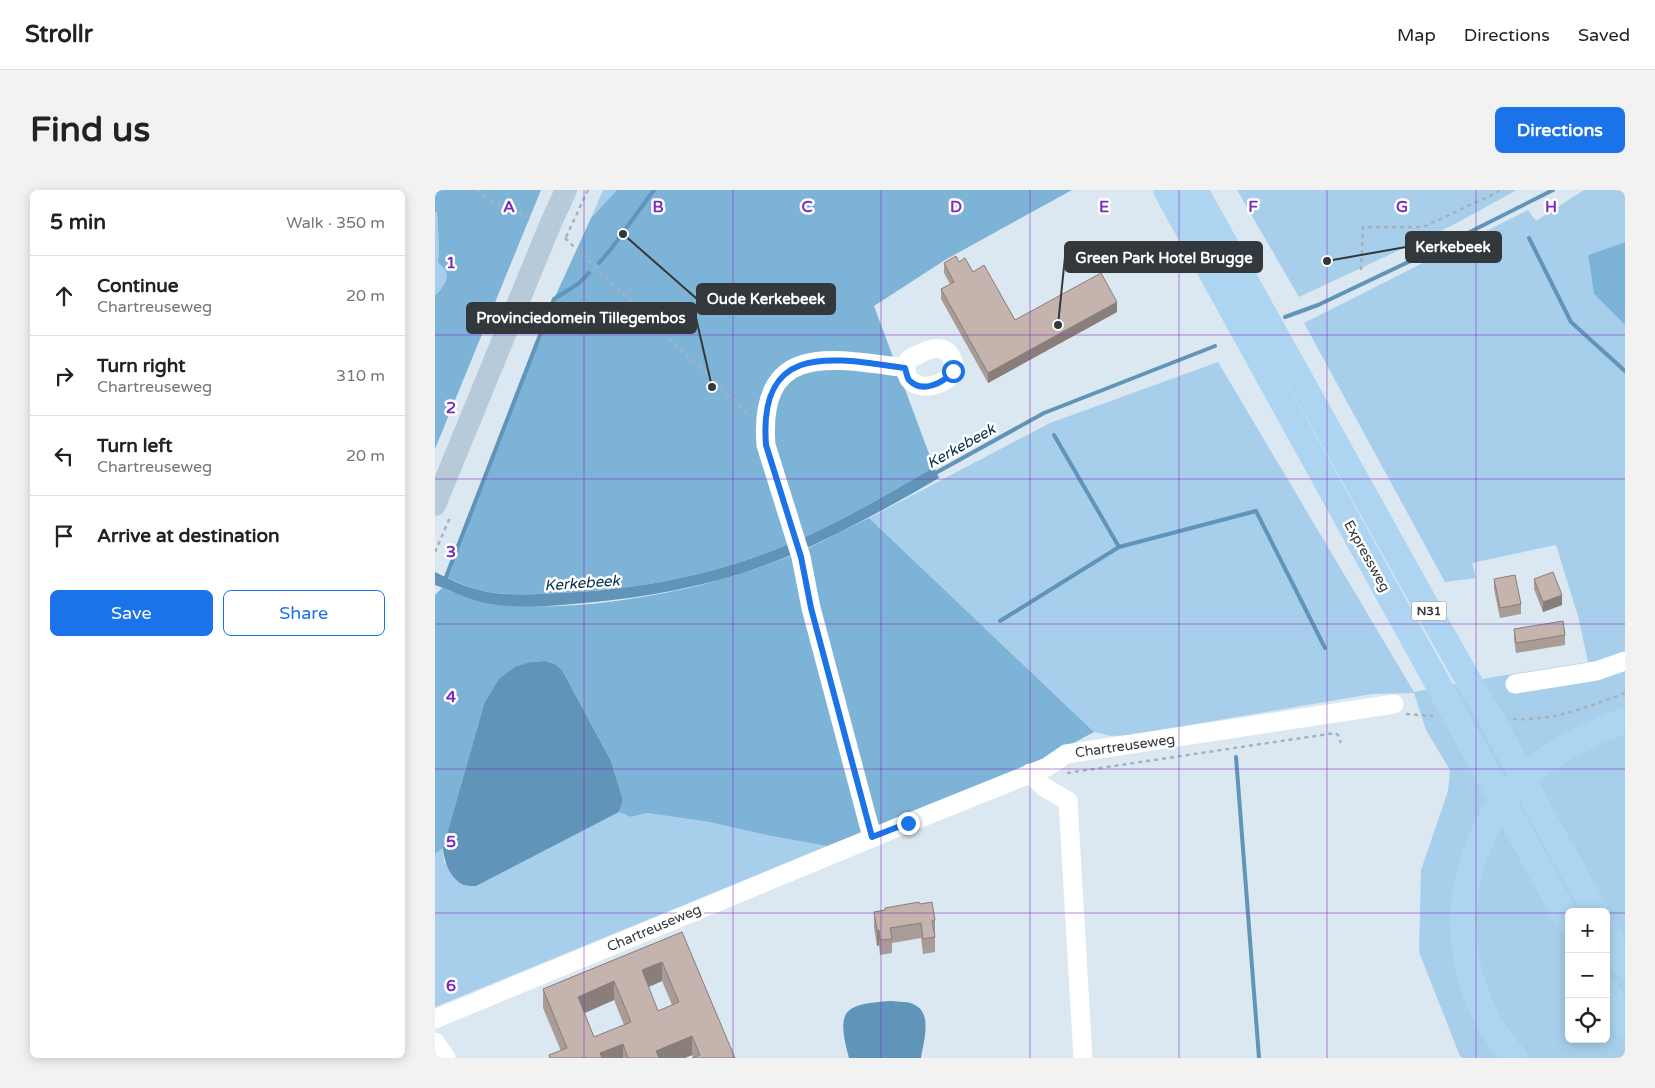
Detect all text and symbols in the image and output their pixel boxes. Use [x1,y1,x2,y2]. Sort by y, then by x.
text: Strollr [25,20,93,49]
text: Map [1397,24,1436,46]
text: Directions [1464,24,1550,46]
text: Saved [1578,24,1630,46]
button: Directions [1495,107,1625,153]
text: Find us [30,109,150,151]
text: A [503,197,515,217]
text: B [652,197,664,217]
text: C [801,197,813,217]
text: D [950,197,962,217]
text: E [1099,197,1109,217]
text: F [1248,197,1258,217]
text: G [1396,197,1408,217]
text: H [1545,197,1557,217]
text: 5 min [50,210,106,235]
text: Walk · 350 m [286,213,385,233]
callout: Kerkebeek [1406,232,1501,262]
text: Kerkebeek [1415,238,1491,256]
callout: Green Park Hotel Brugge [1065,242,1262,272]
text: Green Park Hotel Brugge [1075,249,1253,268]
text: 1 [446,253,456,273]
text: Continue [97,275,179,297]
icon: ahead [50,282,78,310]
callout: Oude Kerkebeek [697,284,835,314]
text: 20 m [346,286,385,306]
text: Oude Kerkebeek [707,290,825,308]
text: Chartreuseweg [97,297,212,317]
callout: Provinciedomein Tillegembos [467,303,696,333]
text: Provinciedomein Tillegembos [476,309,686,328]
text: Turn right [97,355,185,377]
route start [942,360,965,383]
icon: right [50,362,78,390]
text: 310 m [336,366,385,386]
text: Chartreuseweg [97,377,212,397]
text: 2 [446,398,456,418]
water label: Kerkebeek [924,419,1000,472]
text: Turn left [97,435,173,457]
icon: left [50,442,78,470]
text: 20 m [346,446,385,466]
text: Chartreuseweg [97,457,212,477]
street label: Expressweg [1340,517,1394,595]
icon: arrive [50,522,78,550]
text: Arrive at destination [97,525,280,547]
text: 3 [446,542,456,562]
water label: Kerkebeek [544,571,622,595]
button: Save [50,590,213,636]
button: Share [223,590,385,636]
road number: N31 [1411,602,1447,621]
text: 4 [446,687,456,707]
street label: Chartreuseweg [1074,731,1176,761]
route end [897,812,920,835]
text: 5 [446,832,456,852]
street label: Chartreuseweg [604,900,704,956]
map controls [1565,908,1610,1043]
button: + [1565,908,1610,953]
button: − [1565,953,1610,998]
text: 6 [446,976,456,996]
button: locate [1565,998,1610,1043]

